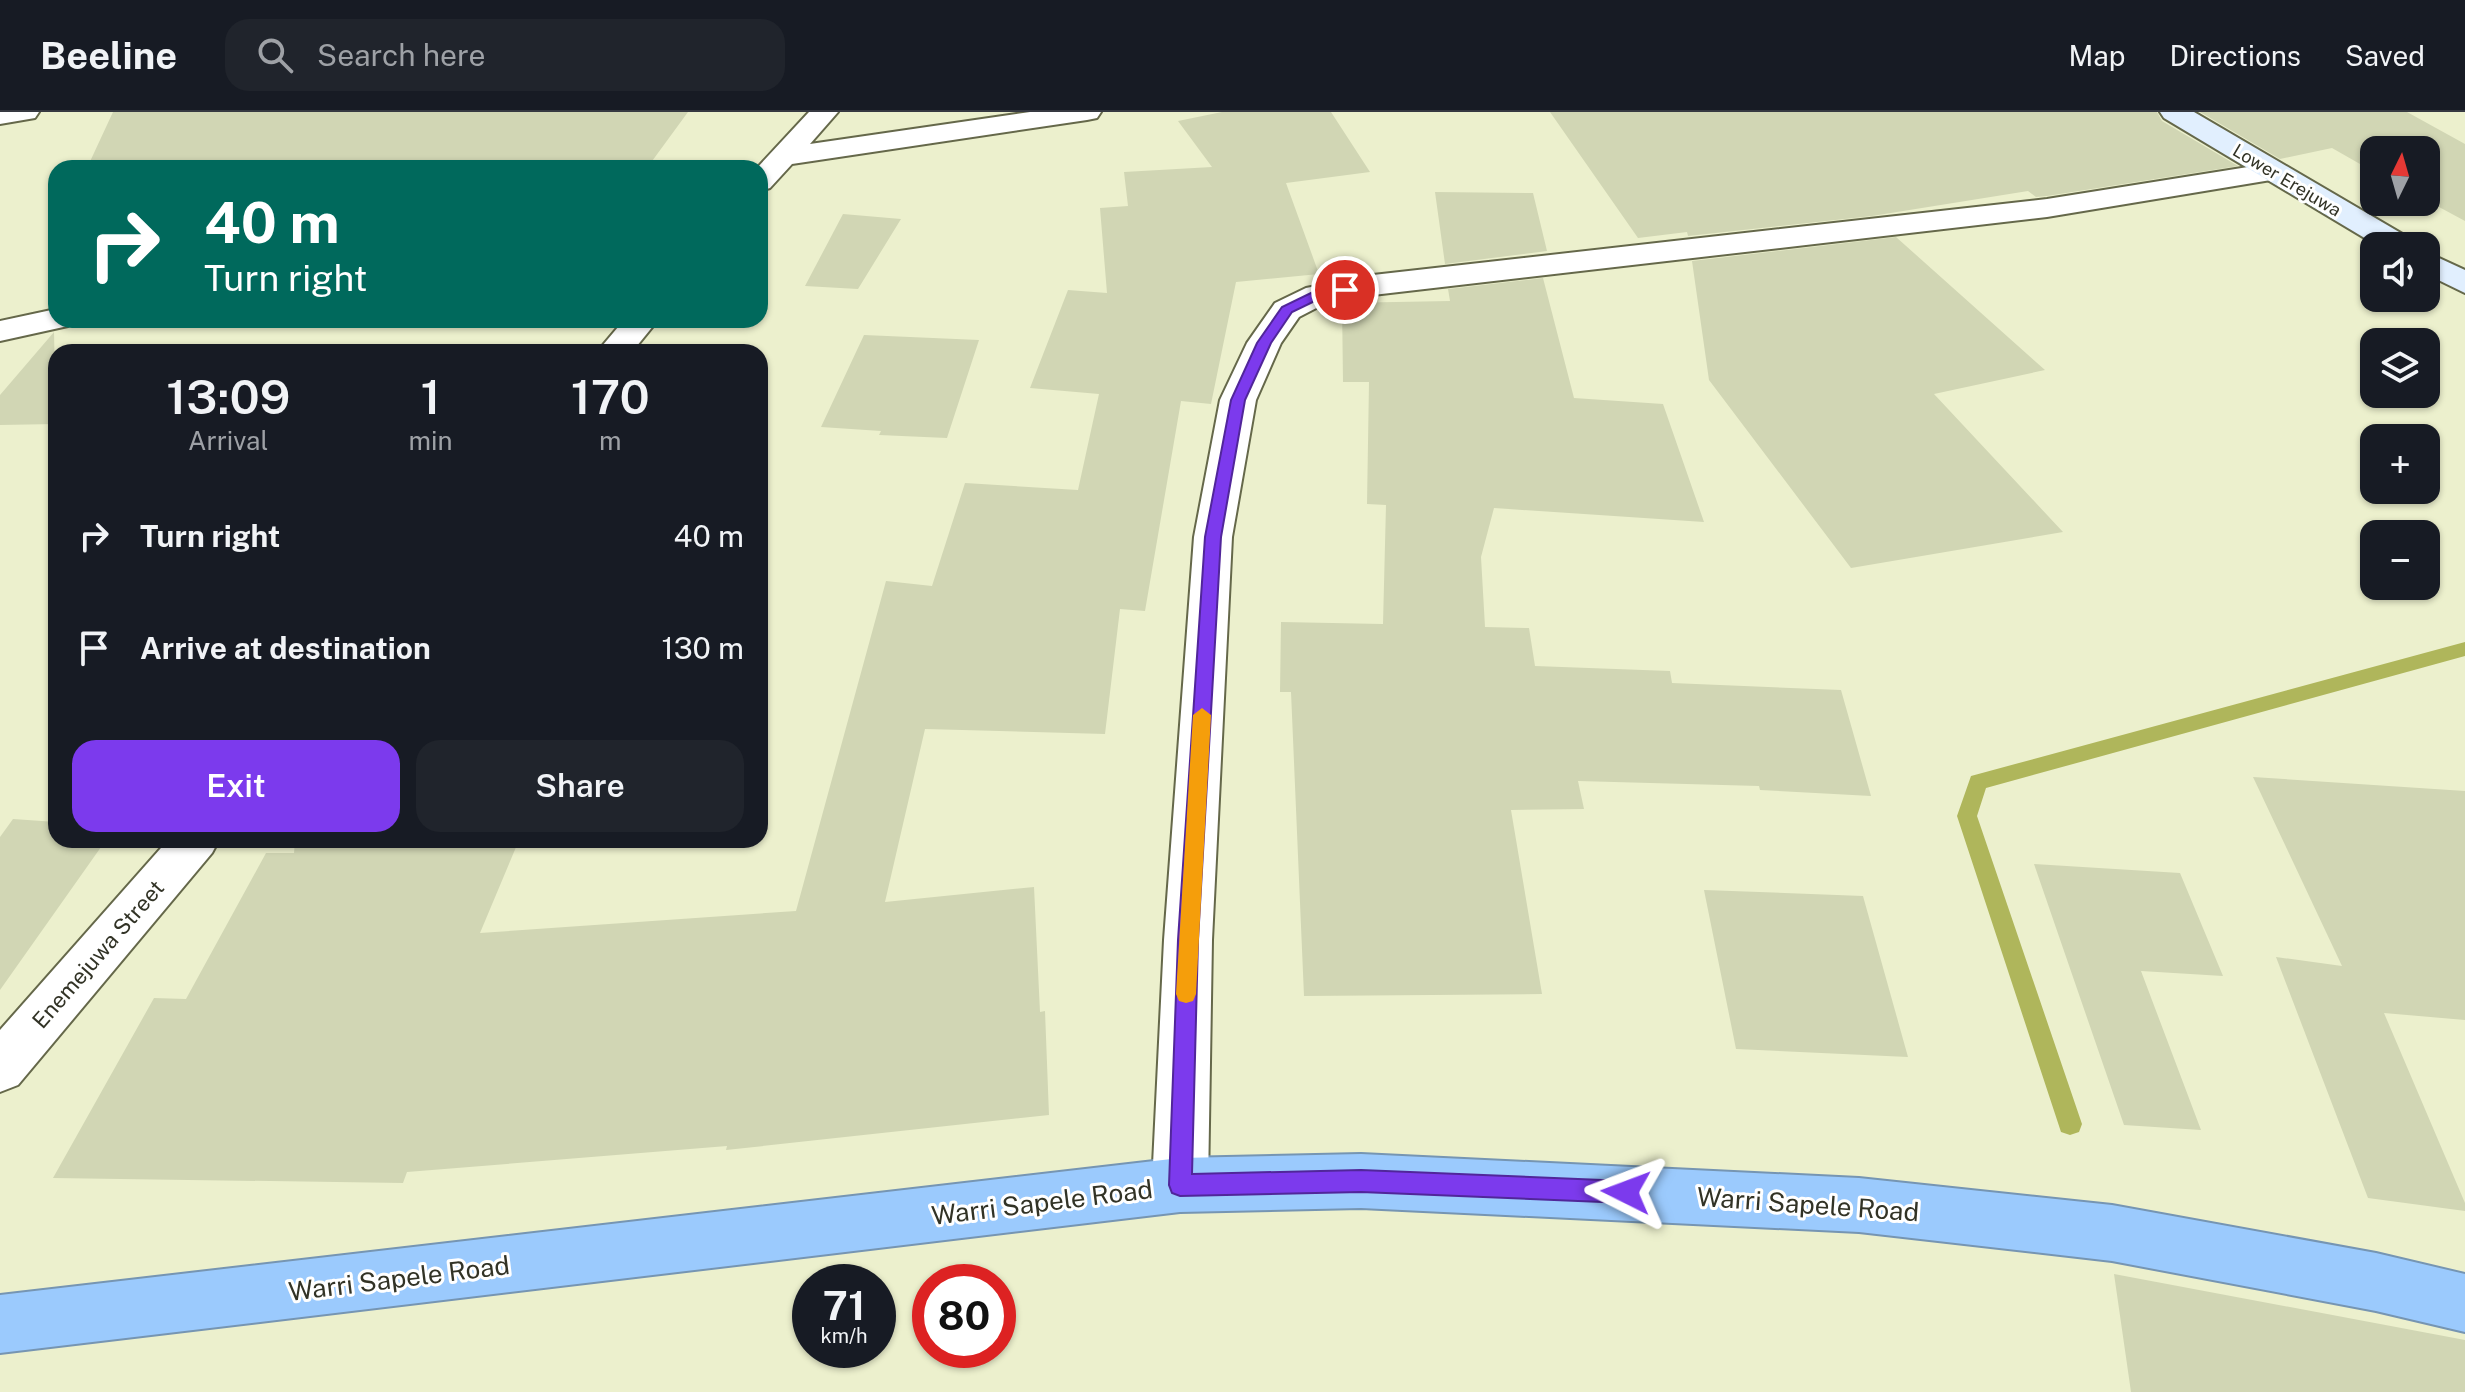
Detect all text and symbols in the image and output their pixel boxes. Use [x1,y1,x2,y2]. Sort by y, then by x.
search box [225,19,785,91]
text: Beeline [40,33,177,78]
icon: search [253,33,297,77]
text: Search here [317,37,486,73]
text: Map [2069,39,2125,72]
text: Directions [2169,39,2301,72]
text: Saved [2345,39,2425,72]
north arrow [2360,136,2440,216]
map controls [2360,136,2440,600]
street label: Lower Erejuwa [2229,139,2345,221]
text: 40 m [204,190,340,256]
icon: right [72,192,176,296]
button: sound [2360,232,2440,312]
pin [1311,256,1379,324]
text: Turn right [204,257,367,299]
icon: arrive [1323,268,1367,312]
button: layers [2360,328,2440,408]
text: 13:09 [166,368,290,425]
text: 1 [420,368,441,425]
text: 170 [571,368,650,425]
button: + [2360,424,2440,504]
text: Arrival [188,425,268,456]
text: min [408,425,453,456]
text: m [599,425,622,456]
icon: right [72,514,116,558]
text: Turn right [140,518,280,554]
text: 40 m [674,518,744,554]
button: − [2360,520,2440,600]
icon: arrive [72,626,116,670]
text: Arrive at destination [140,630,431,666]
text: 130 m [661,630,744,666]
button: Exit [72,740,400,832]
button: Share [416,740,744,832]
street label: Enemejuwa Street [27,875,169,1033]
position arrow [1584,1150,1668,1234]
street label: Warri Sapele Road [930,1173,1154,1231]
street label: Warri Sapele Road [1696,1181,1920,1227]
street label: Warri Sapele Road [287,1249,511,1307]
speed limit sign: 80 [912,1264,1016,1368]
text: 71 [823,1282,865,1329]
text: km/h [820,1324,868,1348]

